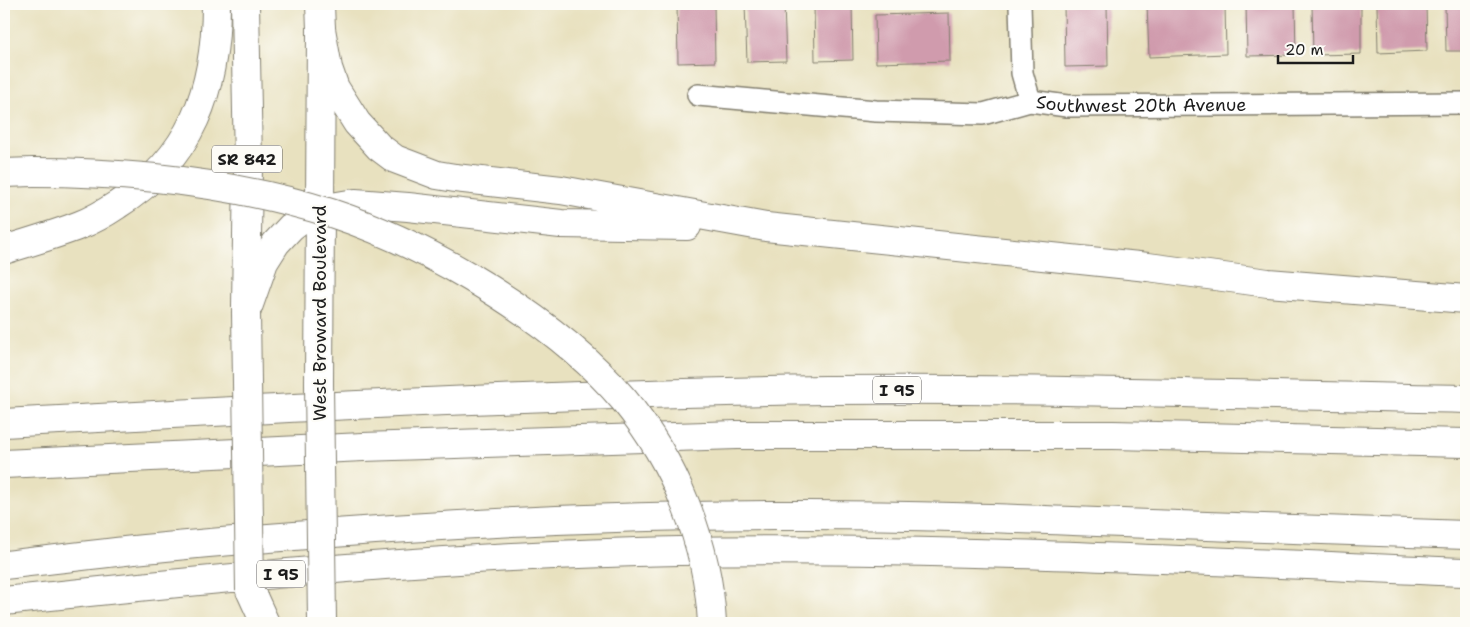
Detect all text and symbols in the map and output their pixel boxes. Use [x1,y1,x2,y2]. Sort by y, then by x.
scale bar [1278,32,1352,64]
text: 20 m [1285,40,1324,60]
street label: Southwest 20th Avenue [1035,90,1246,118]
road number: SR 842 [212,146,282,172]
street label: West Broward Boulevard [308,205,332,421]
road number: I 95 [873,376,921,404]
road number: I 95 [257,560,305,588]

